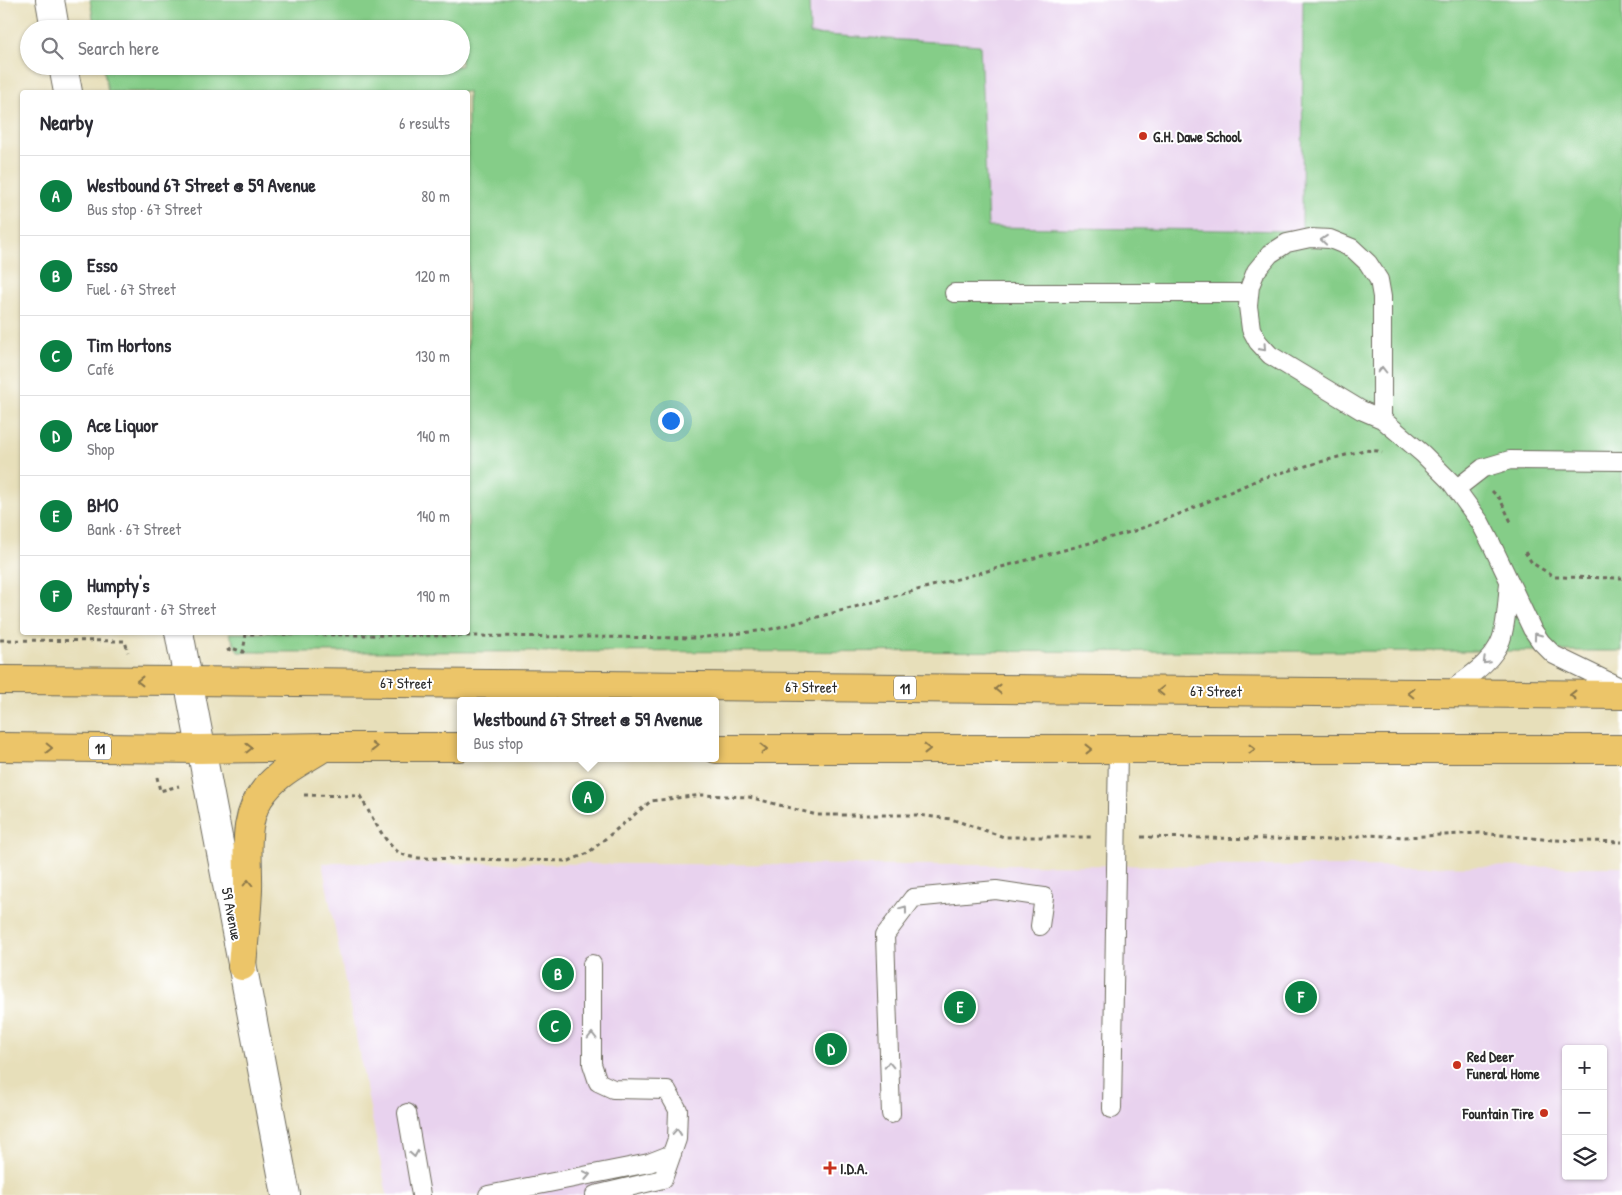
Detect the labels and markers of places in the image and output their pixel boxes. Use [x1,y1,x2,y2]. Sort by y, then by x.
place label: G.H. Dawe School [1153,126,1243,147]
marker: G.H. Dawe School [1137,130,1149,142]
pin: A [572,778,604,816]
pin: B [542,955,574,993]
pin: F [1285,978,1317,1016]
pin: E [944,988,976,1026]
pin: C [539,1007,571,1045]
pin: D [815,1030,847,1068]
place label: Red Deer Funeral Home [1466,1046,1540,1084]
marker: Red Deer Funeral Home [1451,1059,1463,1071]
place label: Fountain Tire [1462,1103,1534,1124]
marker: Fountain Tire [1538,1107,1550,1119]
place label: I.D.A. [840,1158,868,1179]
marker: I.D.A. [824,1162,836,1174]

